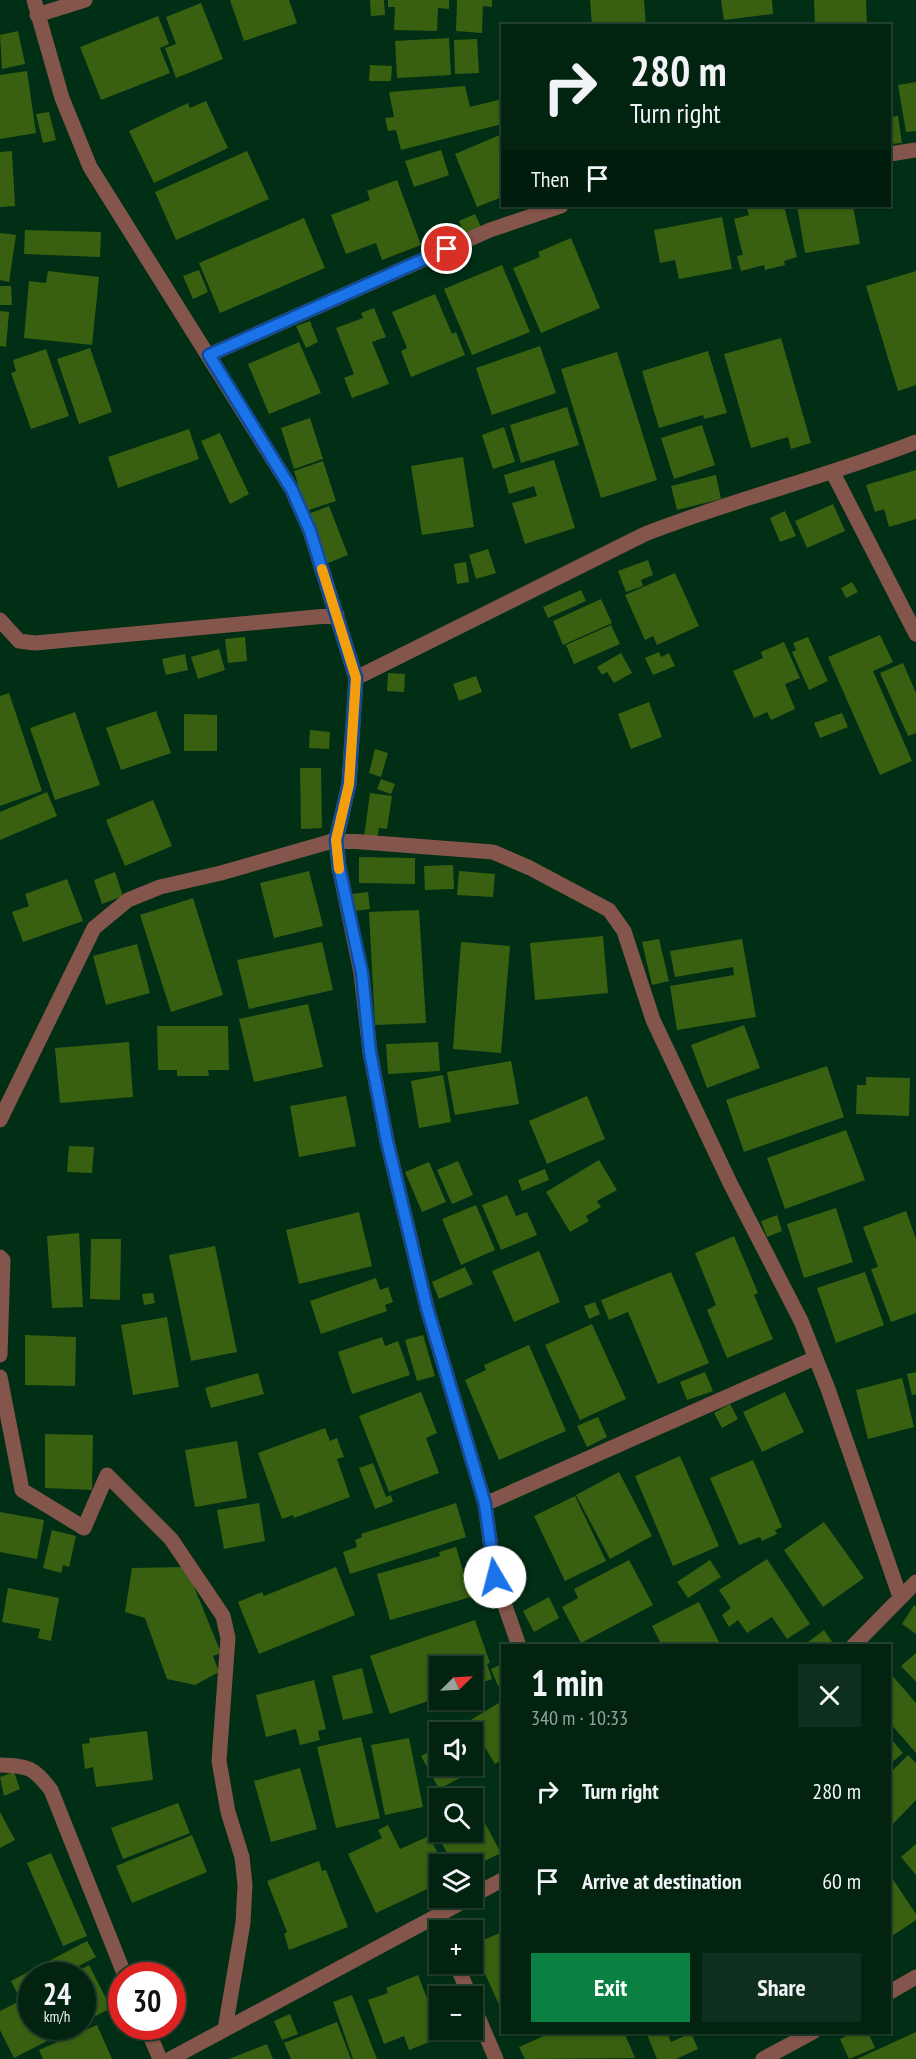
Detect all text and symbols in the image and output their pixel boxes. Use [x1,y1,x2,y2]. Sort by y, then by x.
text: 280 m [630,43,727,98]
icon: right [531,48,609,126]
text: Turn right [630,96,721,130]
icon: arrive [581,162,614,195]
text: Then [531,165,569,193]
pin [421,223,472,274]
icon: arrive [430,232,463,265]
position arrow [463,1545,527,1609]
north arrow [429,1656,483,1710]
map controls [429,1656,483,2040]
text: 1 min [531,1659,604,1706]
button: close [798,1664,861,1727]
text: 340 m · 10:33 [531,1705,628,1731]
button: sound [429,1722,483,1776]
icon: right [531,1775,564,1808]
text: Turn right [582,1777,659,1805]
text: 280 m [812,1777,861,1805]
button: search [429,1788,483,1842]
button: layers [429,1854,483,1908]
icon: arrive [531,1865,564,1898]
text: Arrive at destination [582,1867,742,1895]
text: 60 m [822,1867,861,1895]
button: + [429,1920,483,1974]
button: Exit [531,1953,690,2022]
button: Share [702,1953,861,2022]
speed limit sign: 30 [108,1962,186,2040]
text: 24 [43,1974,71,2013]
button: − [429,1986,483,2040]
text: km/h [44,2007,70,2026]

